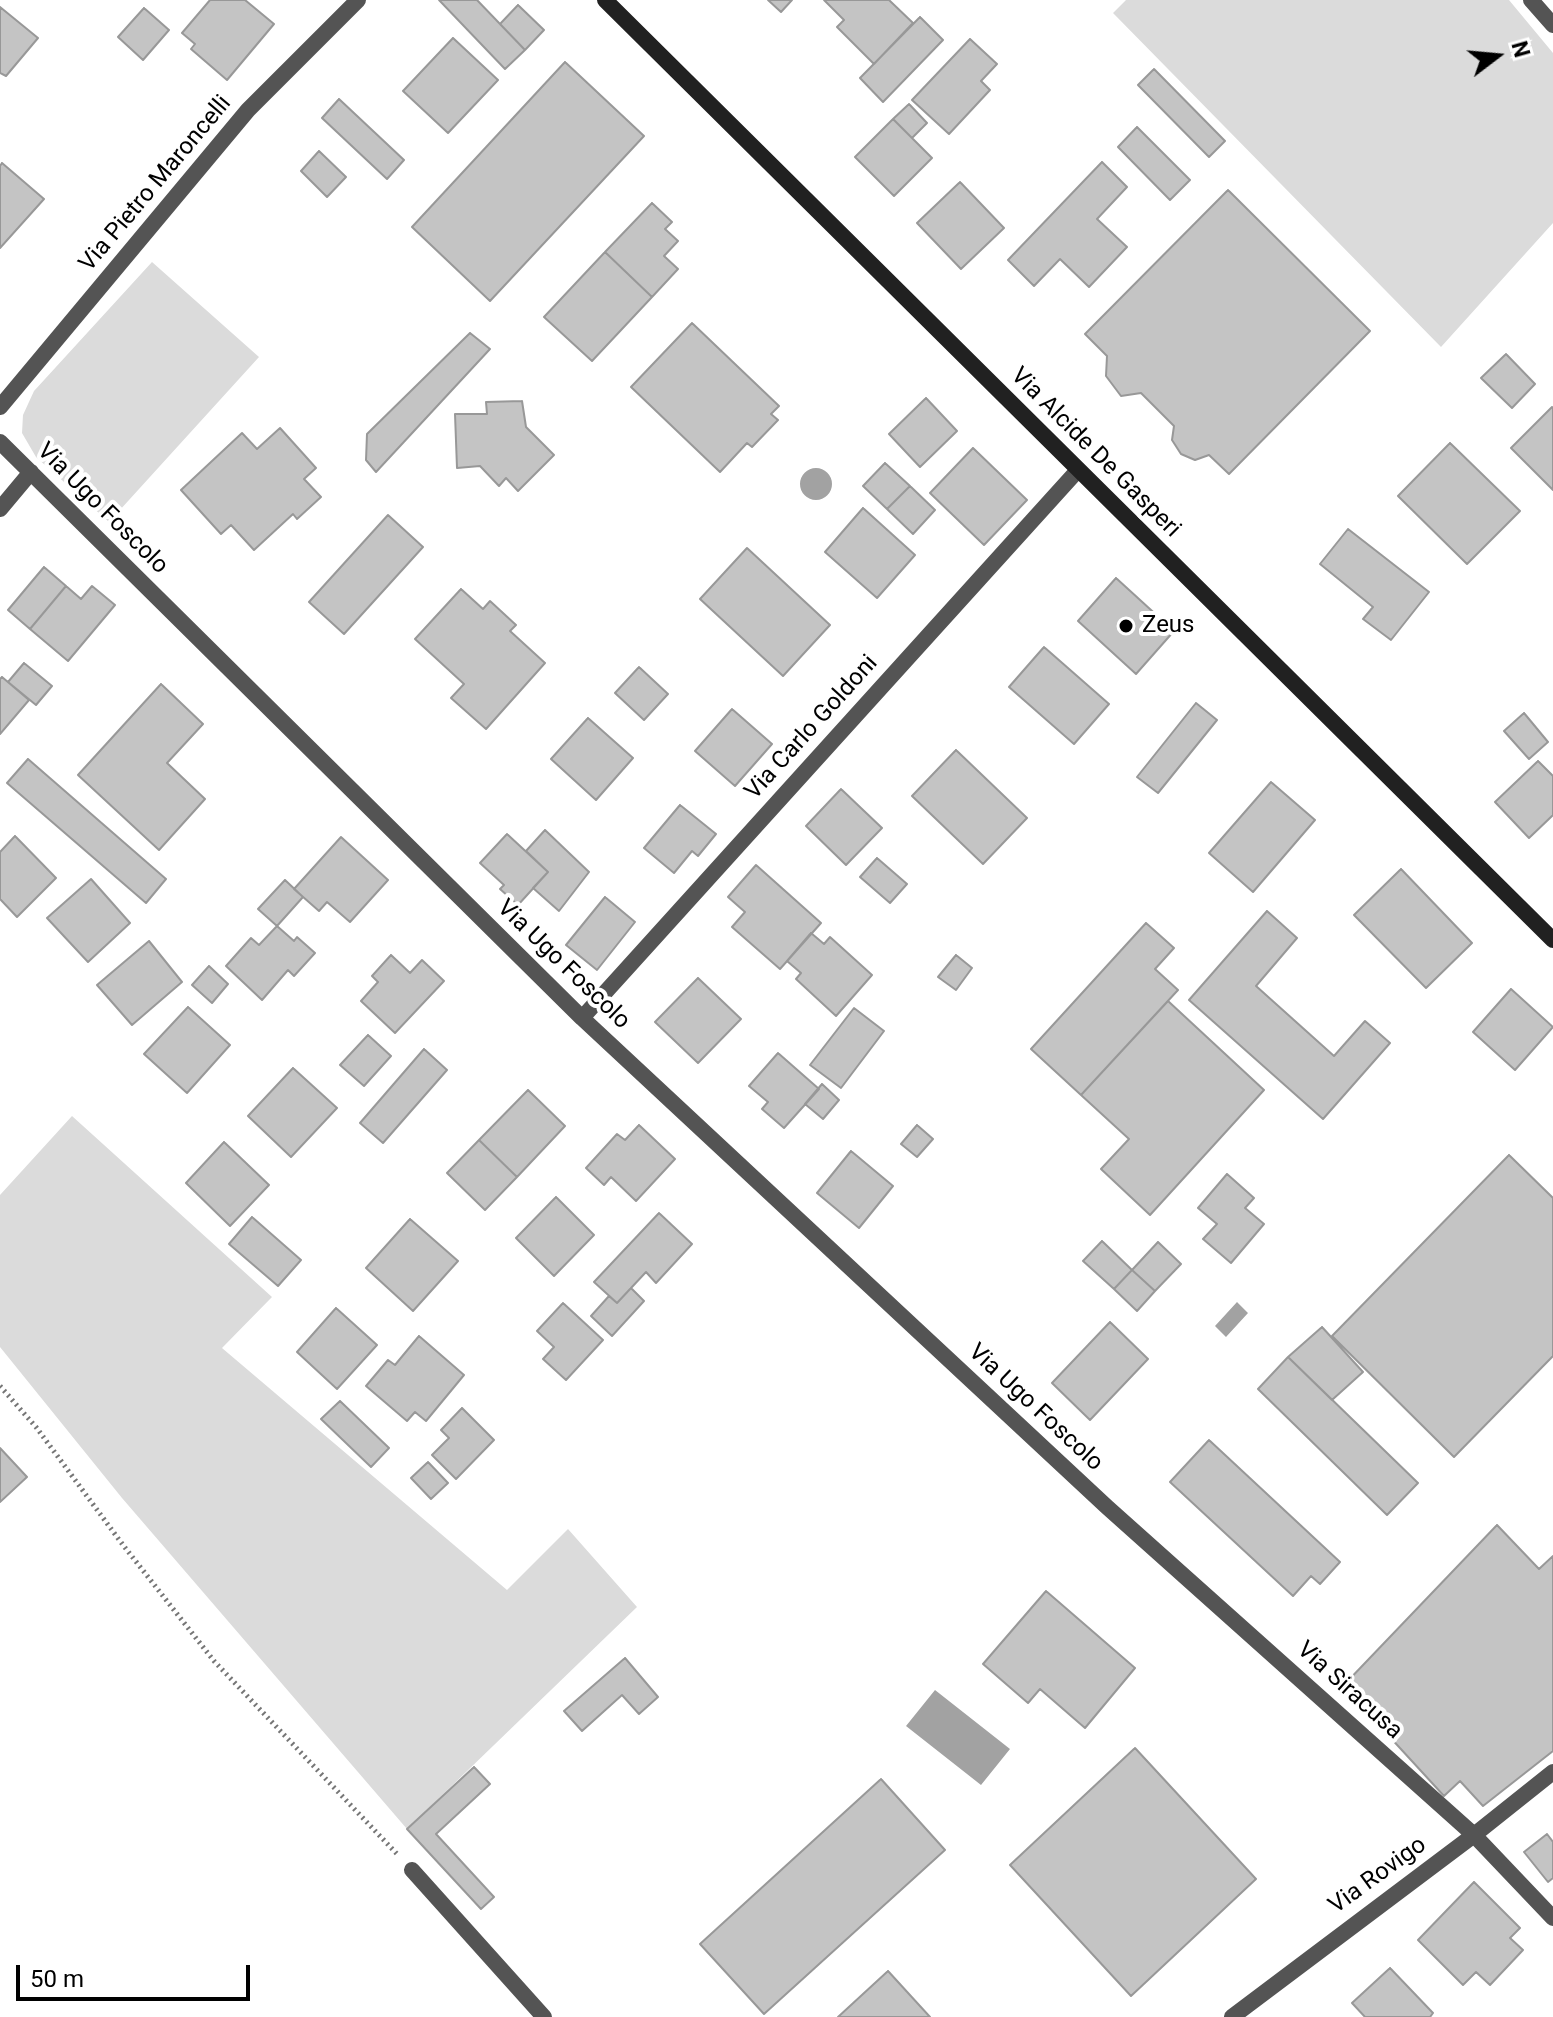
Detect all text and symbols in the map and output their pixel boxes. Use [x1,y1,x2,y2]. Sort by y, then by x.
north arrow [1457,16,1537,96]
text: N [1506,38,1535,60]
street label: Via Pietro Maroncelli [74,90,238,278]
street label: Via Alcide De Gasperi [1004,362,1186,544]
street label: Via Ugo Foscolo [30,437,174,581]
place label: Zeus [1142,612,1194,640]
marker: Zeus [1117,617,1135,635]
street label: Via Carlo Goldoni [740,650,884,806]
street label: Via Ugo Foscolo [491,894,635,1036]
street label: Via Ugo Foscolo [962,1338,1108,1478]
street label: Via Siracusa [1290,1636,1408,1746]
street label: Via Rovigo [1324,1831,1432,1921]
scale bar [20,1949,254,1999]
text: 50 m [30,1965,84,1993]

